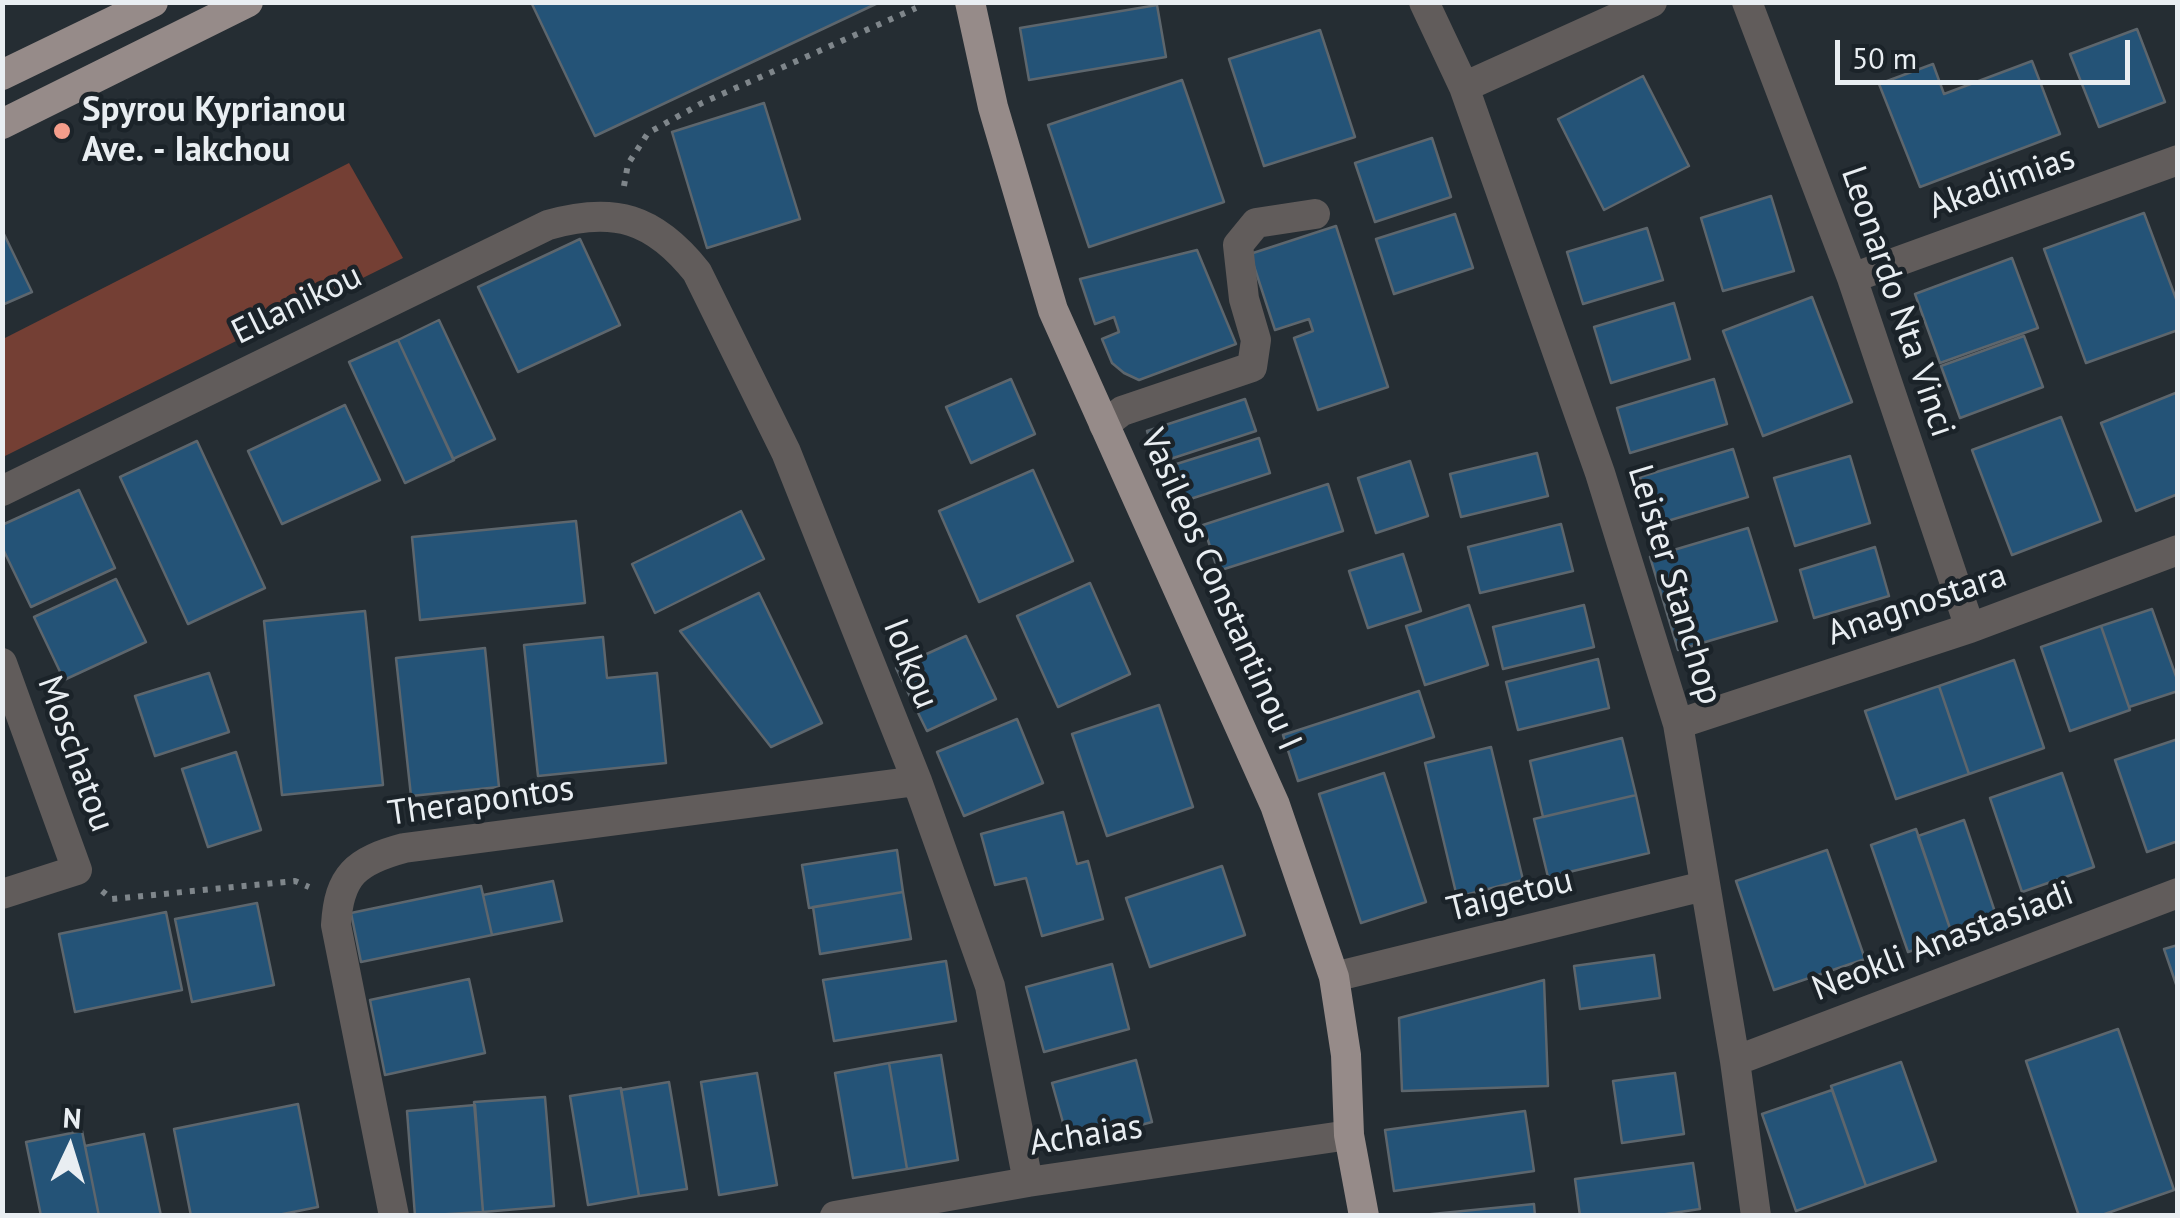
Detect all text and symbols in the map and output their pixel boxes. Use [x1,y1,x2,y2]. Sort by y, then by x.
scale bar [1840,20,2135,82]
text: 50 m [1852,38,1917,77]
place label: Spyrou Kyprianou Ave. - Iakchou [82,90,346,172]
marker: Spyrou Kyprianou Ave. - Iakchou [51,120,73,142]
street label: Akadimias [1923,137,2081,229]
street label: Leonardo Nta Vinci [1831,161,1963,443]
street label: Ellanikou [225,256,369,354]
street label: Vasileos Constantinou I [1130,423,1310,757]
street label: Leister Stanchop [1618,460,1730,710]
street label: Anagnostara [1822,555,2012,655]
street label: Iolkou [873,613,947,715]
street label: Moschatou [27,670,123,838]
street label: Therapontos [385,768,577,836]
street label: Taigetou [1443,860,1577,932]
street label: Neokli Anastasiadi [1807,873,2079,1011]
north arrow [20,1098,120,1198]
text: N [62,1098,83,1137]
street label: Achaias [1027,1106,1145,1166]

